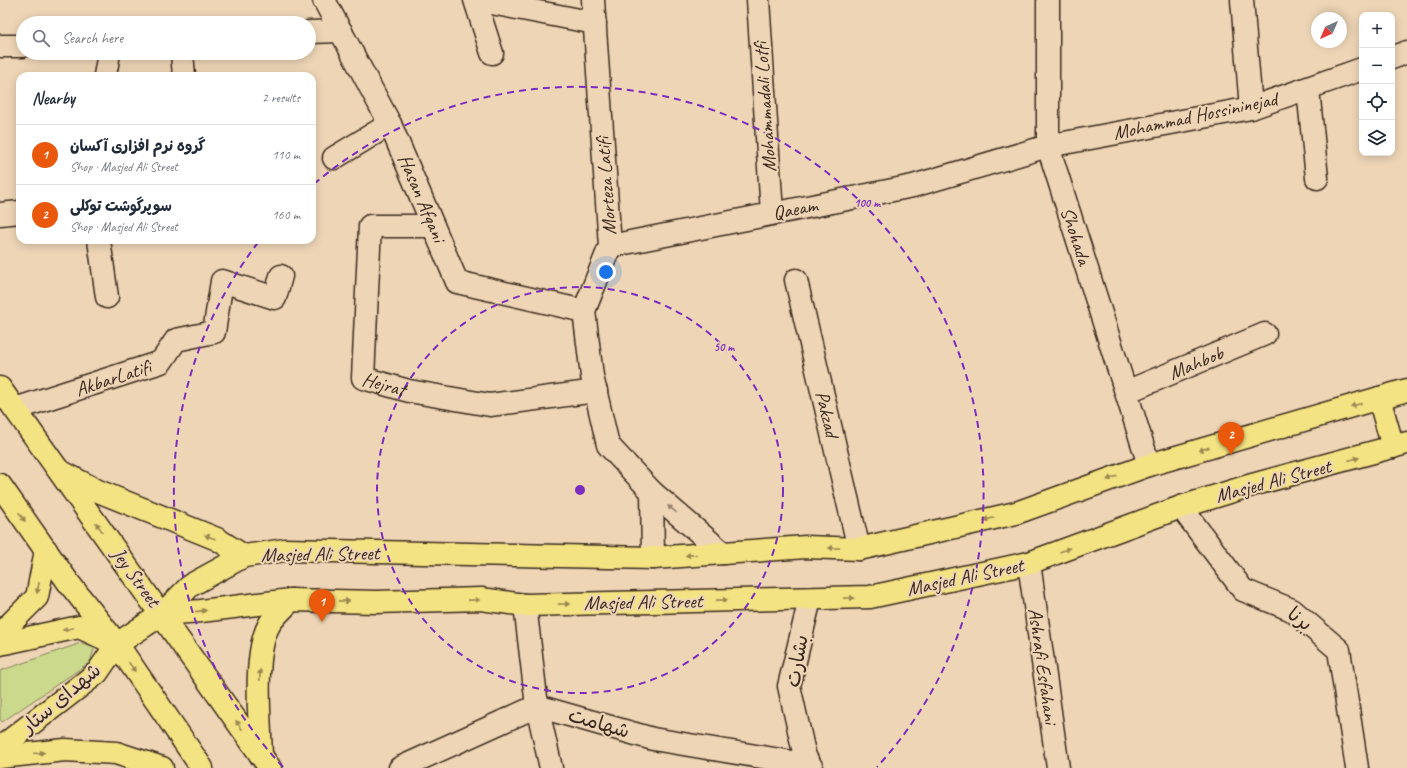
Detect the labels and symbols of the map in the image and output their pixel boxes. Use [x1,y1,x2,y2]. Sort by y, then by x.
north arrow [1311,12,1347,48]
street label: Mohammadali Lotfi [748,39,782,173]
street label: Mohammad Hossininejad [1111,86,1282,146]
street label: Morteza Latifi [590,134,622,236]
street label: Hasan Afqani [392,150,453,248]
street label: Qaeam [771,192,821,226]
text: 100 m [854,195,881,211]
street label: Shohada [1055,204,1098,270]
your location [596,262,616,282]
text: 50 m [714,339,735,355]
street label: Mahbob [1165,340,1228,386]
street label: AkbarLatifi [72,353,156,402]
street label: Hejrat [360,366,412,403]
street label: Pakzad [810,388,845,443]
one-way arrow [1350,402,1362,408]
pin: 2 [1218,422,1244,455]
one-way arrow [1198,446,1211,452]
street label: Masjed Ali Street [1213,453,1336,508]
one-way arrow [1348,456,1360,462]
one-way arrow [1106,475,1118,481]
centre of rings [573,483,587,497]
one-way arrow [667,505,678,514]
one-way arrow [18,512,26,522]
one-way arrow [983,517,995,523]
one-way arrow [95,522,103,533]
one-way arrow [204,534,216,540]
street label: Masjed Ali Street [261,540,382,568]
street label: Jey Street [106,542,167,613]
one-way arrow [827,545,840,551]
one-way arrow [1060,546,1072,552]
one-way arrow [685,552,697,559]
street label: Masjed Ali Street [904,552,1028,602]
one-way arrow [35,582,41,594]
street label: Masjed Ali Street [584,588,705,616]
pin: 1 [309,589,335,622]
one-way arrow [843,594,855,601]
one-way arrow [468,596,480,603]
one-way arrow [716,597,728,604]
one-way arrow [338,598,351,604]
one-way arrow [558,601,571,607]
street label: برنا [1282,601,1318,637]
street label: Ashrafi Esfahani [1022,606,1064,728]
one-way arrow [195,608,207,615]
one-way arrow [62,627,74,633]
street label: بشارت [780,633,814,689]
street label: شهدای ستار [14,657,106,740]
one-way arrow [128,662,136,672]
one-way arrow [257,668,263,681]
street label: شهامت [565,702,633,744]
one-way arrow [235,719,243,730]
one-way arrow [33,750,45,756]

